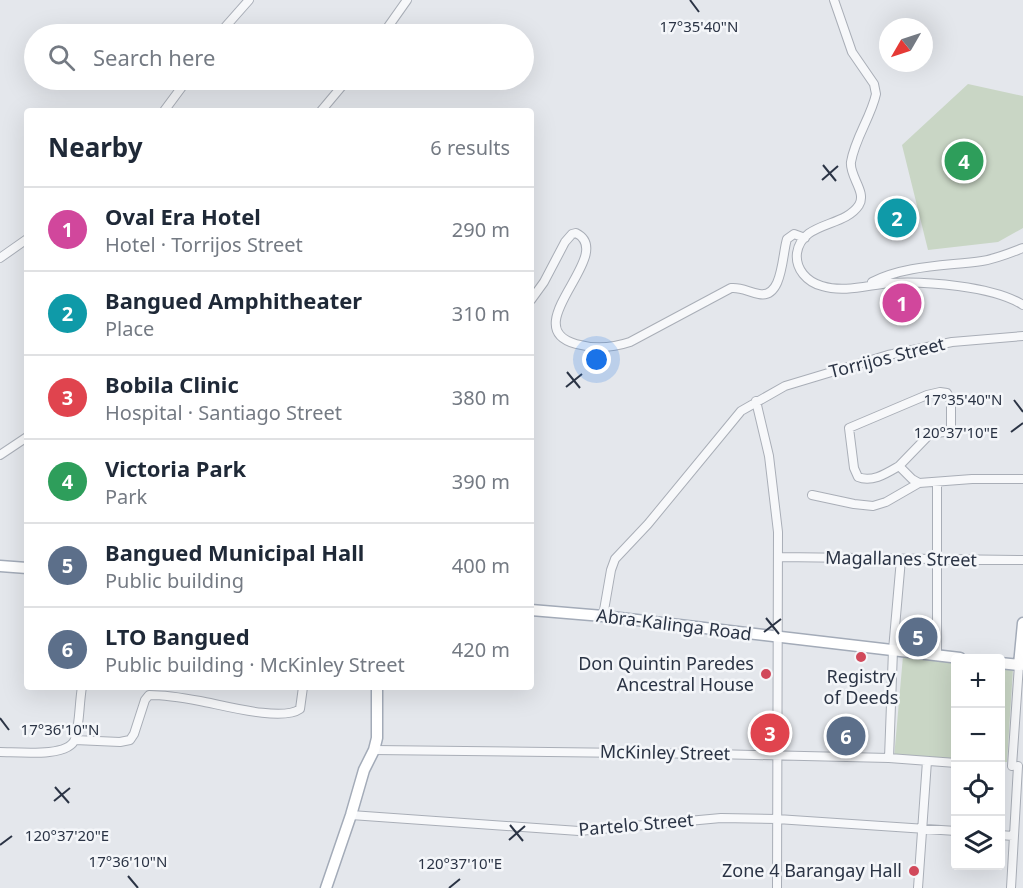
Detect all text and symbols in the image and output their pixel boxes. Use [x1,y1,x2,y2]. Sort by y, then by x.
text: 17°35'40"N [660,16,738,36]
north arrow [879,18,933,72]
search box [24,24,534,90]
icon: search [45,41,78,74]
text: Search here [93,42,215,72]
text: Nearby [48,129,143,165]
text: 6 results [430,134,510,161]
pin: 4 [944,138,984,184]
pin: 2 [878,196,916,240]
text: Oval Era Hotel [105,201,261,231]
text: 1 [62,216,73,243]
text: 290 m [452,216,510,243]
text: Hotel · Torrijos Street [105,231,303,258]
pin: 1 [882,280,922,326]
text: Bangued Amphitheater [105,285,362,315]
text: 2 [62,300,73,327]
text: 310 m [452,300,510,327]
text: Place [105,315,154,342]
street label: Torrijos Street [826,331,948,383]
your location [582,345,611,374]
text: Bobila Clinic [105,369,239,399]
text: 3 [62,384,73,411]
text: 380 m [452,384,510,411]
text: 17°35'40"N [924,389,1002,409]
text: Hospital · Santiago Street [105,399,342,426]
text: 120°37'10"E [914,422,998,442]
text: Victoria Park [105,453,246,483]
text: 4 [62,468,73,495]
text: 390 m [452,468,510,495]
text: Park [105,483,147,510]
text: Bangued Municipal Hall [105,537,364,567]
street label: Magallanes Street [825,545,978,571]
text: 5 [62,552,73,579]
text: 400 m [452,552,510,579]
text: Public building [105,567,244,594]
street label: Abra-Kalinga Road [595,603,753,645]
pin: 5 [898,614,938,660]
text: LTO Bangued [105,621,250,651]
text: 6 [62,636,73,663]
text: 420 m [452,636,510,663]
marker: Registry of Deeds [854,650,868,664]
text: Public building · McKinley Street [105,651,405,678]
place label: Don Quintin Paredes Ancestral House [578,651,754,696]
map controls [951,654,1005,870]
button: + [951,654,1005,708]
place label: Registry of Deeds [824,664,898,709]
marker: Don Quintin Paredes Ancestral House [759,667,773,681]
button: − [951,708,1005,762]
pin: 3 [750,710,790,756]
pin: 6 [826,714,866,758]
text: 17°36'10"N [21,719,99,739]
street label: McKinley Street [600,739,731,765]
button: locate [951,762,1005,816]
street label: Partelo Street [577,807,695,841]
button: layers [951,816,1005,870]
text: 120°37'20"E [25,825,109,845]
text: 17°36'10"N [89,851,167,871]
text: 120°37'10"E [418,853,502,873]
place label: Zone 4 Barangay Hall [722,858,902,882]
marker: Zone 4 Barangay Hall [907,864,921,878]

